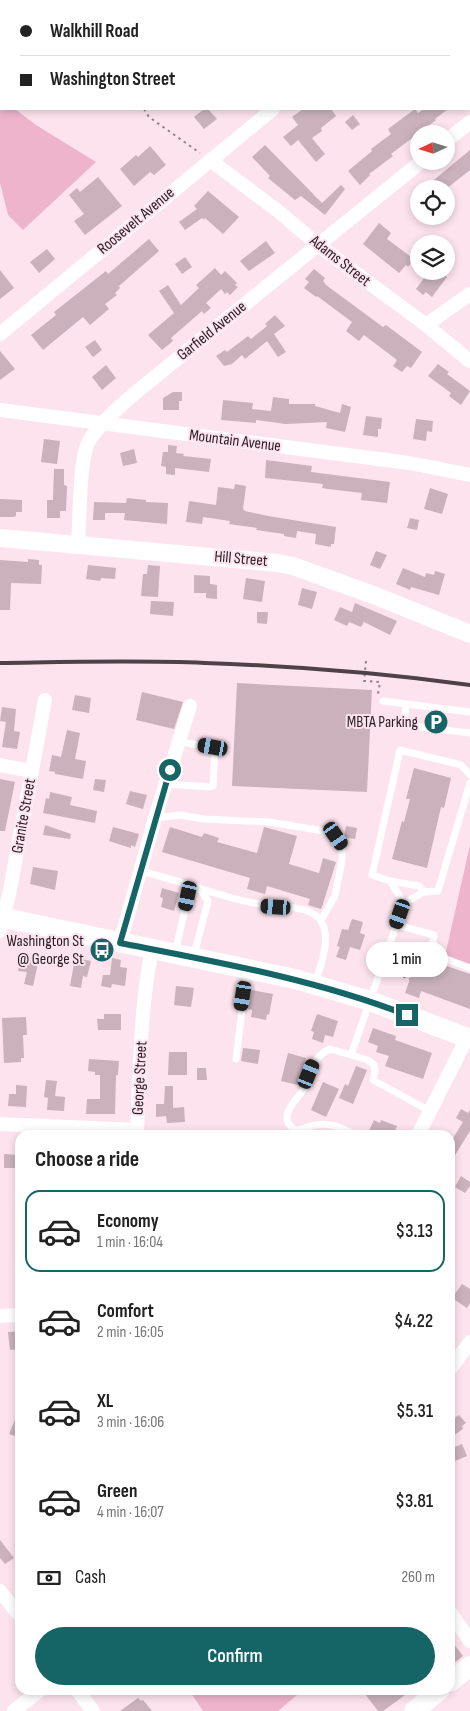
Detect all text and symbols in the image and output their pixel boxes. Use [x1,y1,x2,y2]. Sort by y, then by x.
text: Walkhill Road [50,20,139,43]
text: Washington Street [50,68,175,91]
north arrow [410,125,455,170]
map controls [410,125,455,280]
button: locate [410,180,455,225]
street label: Roosevelt Avenue [94,183,178,259]
street label: Adams Street [305,231,374,291]
button: layers [410,235,455,280]
street label: Garfield Avenue [174,297,250,365]
street label: Mountain Avenue [188,426,282,456]
street label: Hill Street [214,547,269,571]
parking icon: MBTA Parking [423,709,449,735]
place label: MBTA Parking [347,713,418,732]
car [196,737,229,757]
route start [159,759,181,781]
street label: Granite Street [8,777,40,855]
car [321,819,350,853]
car [177,880,198,912]
car [388,897,411,931]
car [260,898,291,916]
place label: Washington St @ George St [7,932,84,969]
bus stop icon: Washington St @ George St [89,937,115,963]
callout: 1 min [366,942,448,978]
text: 1 min [392,950,422,969]
car [233,980,252,1012]
route end [396,1004,418,1026]
street label: George Street [129,1040,151,1116]
car [296,1057,321,1091]
text: Choose a ride [35,1146,139,1173]
icon: car [37,1209,82,1254]
text: Economy [97,1210,159,1233]
text: $3.13 [396,1220,433,1243]
text: 1 min · 16:04 [97,1233,163,1252]
icon: car [37,1299,82,1344]
text: Comfort [97,1300,154,1323]
text: $4.22 [394,1310,433,1333]
text: 2 min · 16:05 [97,1323,164,1342]
icon: car [37,1389,82,1434]
text: XL [97,1390,113,1413]
text: $5.31 [396,1400,433,1423]
text: 3 min · 16:06 [97,1413,164,1432]
icon: car [37,1479,82,1524]
text: Green [97,1480,137,1503]
text: $3.81 [395,1490,433,1513]
text: 4 min · 16:07 [97,1503,164,1522]
icon: cash [35,1564,63,1592]
text: Cash [75,1566,106,1589]
text: 260 m [401,1568,435,1587]
button: Confirm [35,1627,435,1685]

